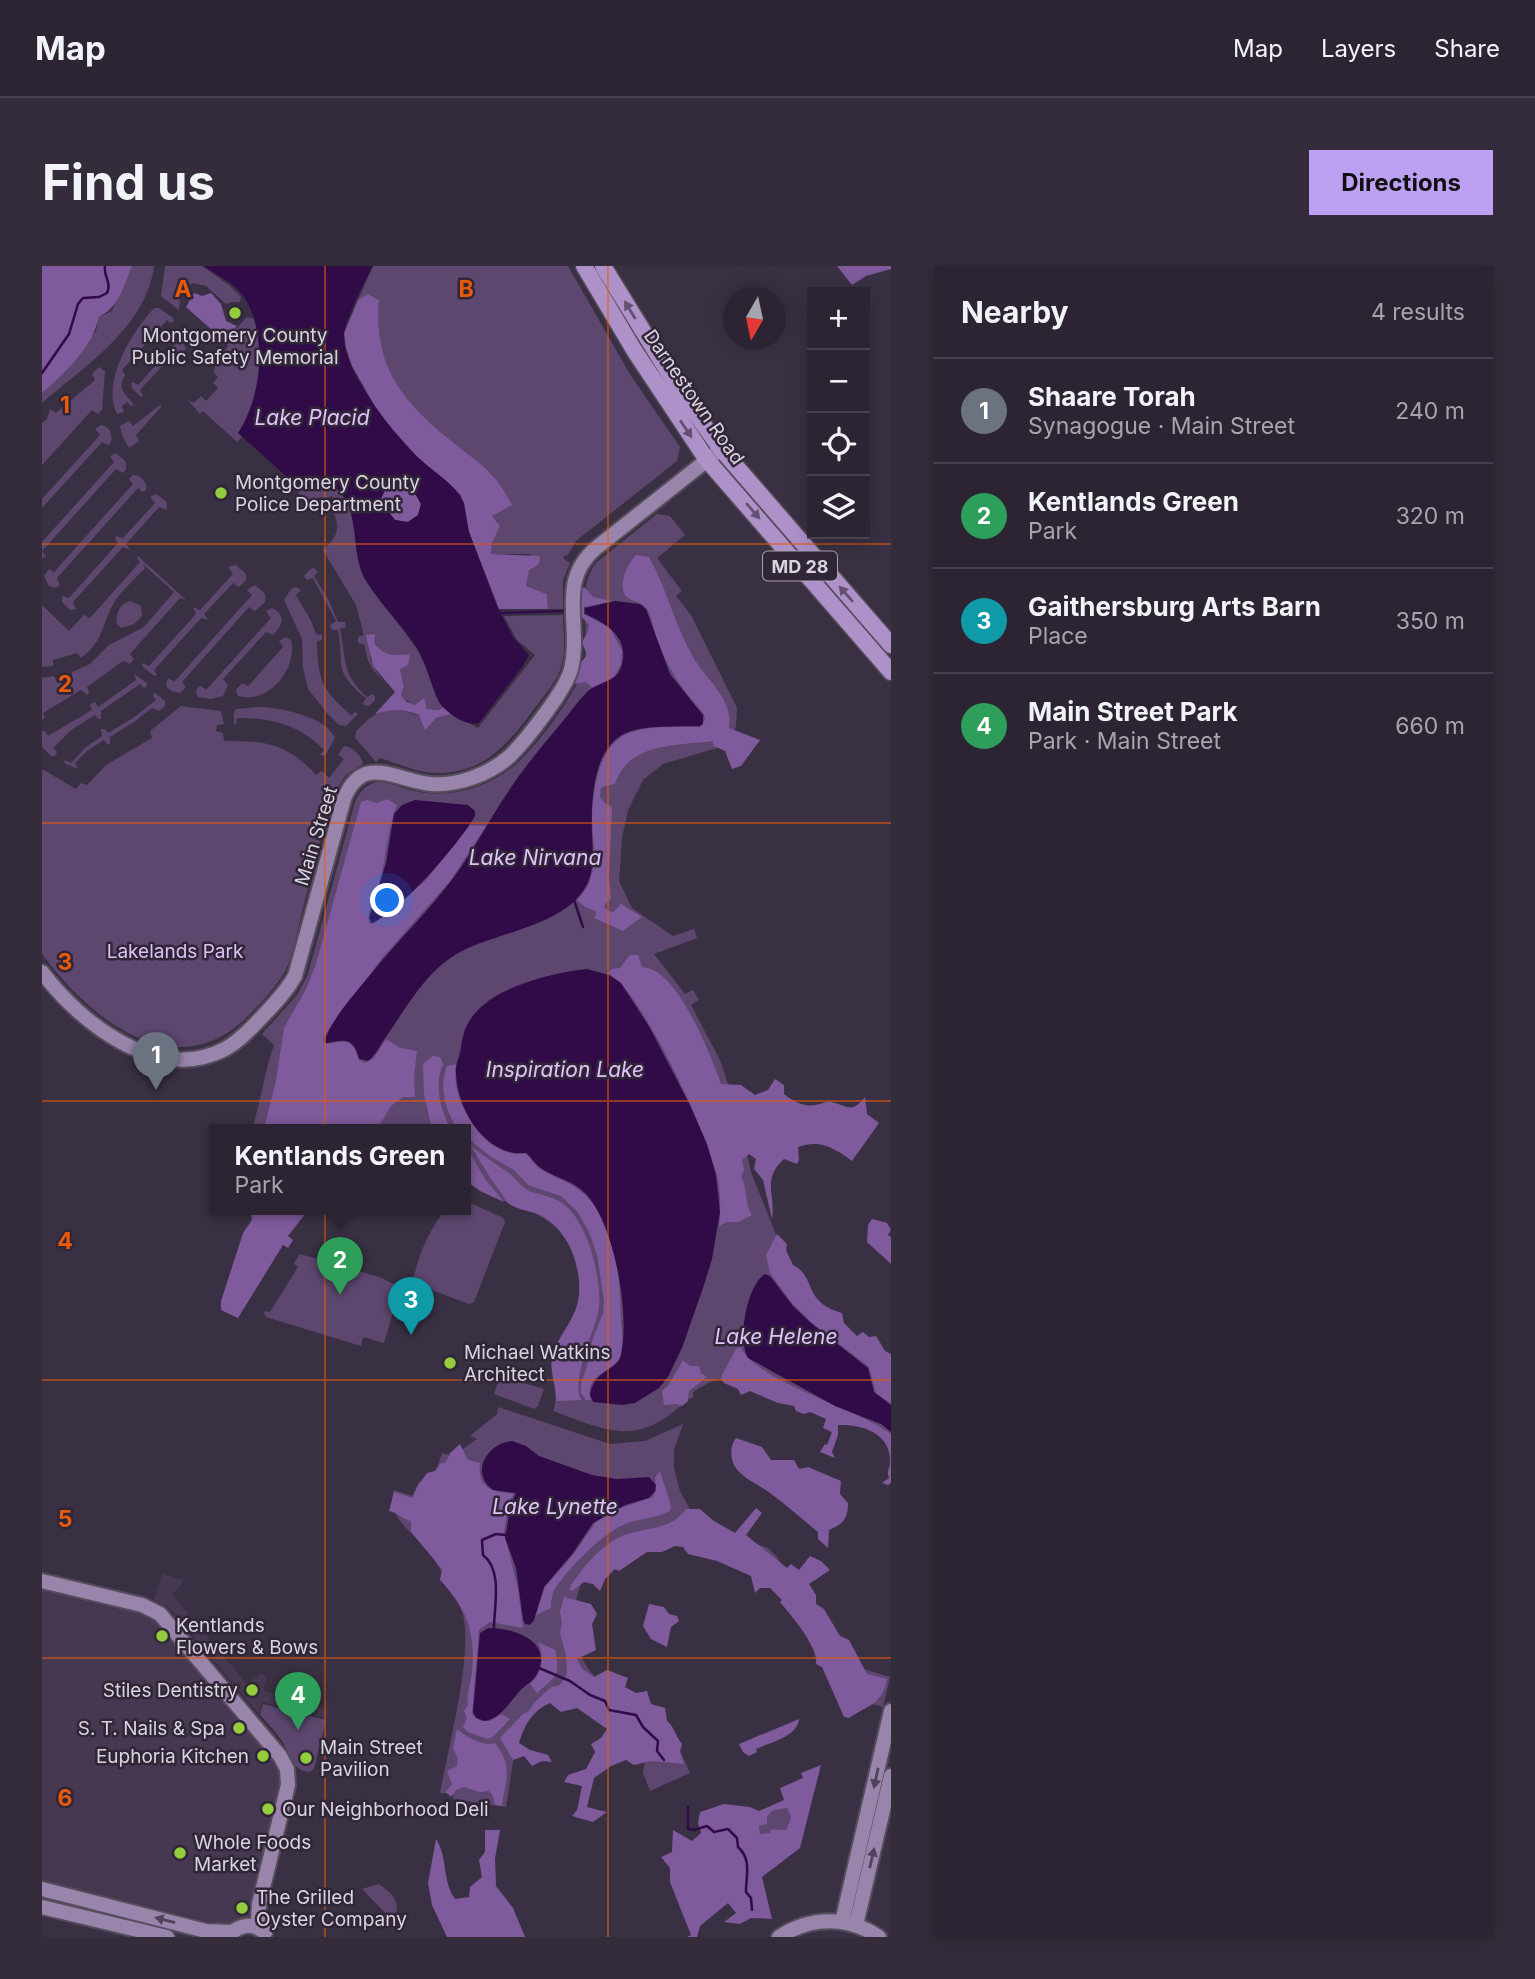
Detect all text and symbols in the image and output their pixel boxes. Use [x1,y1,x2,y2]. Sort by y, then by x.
text: Map [35,28,106,68]
text: Map [1233,34,1283,63]
text: Layers [1321,34,1396,63]
text: Share [1434,34,1500,63]
button: Directions [1309,150,1493,215]
text: Find us [42,153,215,212]
text: A [174,275,192,303]
text: B [458,275,474,303]
north arrow [723,287,786,350]
map controls [807,287,870,539]
button: + [807,287,870,350]
text: Nearby [961,294,1069,330]
text: 4 results [1371,298,1465,326]
one-way arrow [623,300,636,319]
marker: Montgomery County Public Safety Memorial [227,305,243,321]
place label: Montgomery County Public Safety Memorial [131,324,339,369]
street label: Darnestown Road [639,325,749,469]
button: − [807,350,870,413]
text: Shaare Torah [1028,381,1196,412]
text: 1 [60,391,70,419]
text: 1 [979,397,989,425]
text: 240 m [1395,397,1465,425]
water label: Lake Placid [254,405,370,430]
text: Synagogue · Main Street [1028,412,1295,440]
button: locate [807,413,870,476]
one-way arrow [679,420,693,438]
place label: Montgomery County Police Department [235,471,420,516]
button: layers [807,476,870,539]
marker: Montgomery County Police Department [213,485,229,501]
text: Kentlands Green [1028,486,1239,517]
one-way arrow [745,502,761,520]
text: 2 [977,502,991,530]
text: 320 m [1396,502,1465,530]
text: Park [1028,517,1077,545]
road number: MD 28 [763,552,837,580]
one-way arrow [839,585,854,602]
text: Gaithersburg Arts Barn [1028,591,1321,622]
text: 3 [977,607,991,635]
text: 350 m [1396,607,1465,635]
text: Place [1028,622,1088,650]
text: 2 [58,670,72,698]
text: Main Street Park [1028,696,1238,727]
text: 4 [976,712,992,740]
text: 660 m [1395,712,1465,740]
text: Park · Main Street [1028,727,1221,755]
street label: Main Street [290,784,342,888]
water label: Lake Nirvana [469,845,601,870]
your location [370,883,404,917]
park label: Lakelands Park [107,940,244,963]
text: 3 [58,948,72,976]
pin: 1 [133,1032,179,1090]
water label: Inspiration Lake [486,1057,644,1082]
popup [209,1124,471,1215]
text: Kentlands Green [235,1140,446,1171]
text: Park [235,1171,284,1199]
text: 4 [57,1227,73,1255]
pin: 2 [317,1237,363,1295]
pin: 3 [388,1277,434,1335]
water label: Lake Helene [714,1324,838,1349]
place label: Michael Watkins Architect [464,1341,610,1386]
marker: Michael Watkins Architect [442,1355,458,1371]
water label: Lake Lynette [492,1494,618,1519]
text: 5 [58,1505,72,1533]
place label: Kentlands Flowers & Bows [176,1614,318,1659]
marker: Kentlands Flowers & Bows [154,1628,170,1644]
pin: 4 [275,1672,321,1730]
place label: Stiles Dentistry [103,1679,238,1702]
marker: Stiles Dentistry [244,1682,260,1698]
place label: S. T. Nails & Spa [78,1717,225,1740]
marker: S. T. Nails & Spa [231,1720,247,1736]
place label: Main Street Pavilion [320,1736,423,1781]
place label: Euphoria Kitchen [96,1745,249,1768]
marker: Euphoria Kitchen [255,1748,271,1764]
marker: Main Street Pavilion [298,1750,314,1766]
one-way arrow [870,1767,881,1789]
text: 6 [58,1784,72,1812]
place label: Our Neighborhood Deli [282,1798,489,1821]
marker: Our Neighborhood Deli [260,1801,276,1817]
place label: Whole Foods Market [194,1831,311,1876]
marker: Whole Foods Market [172,1845,188,1861]
one-way arrow [867,1847,878,1869]
place label: The Grilled Oyster Company [256,1886,407,1931]
marker: The Grilled Oyster Company [234,1900,250,1916]
one-way arrow [154,1914,176,1925]

